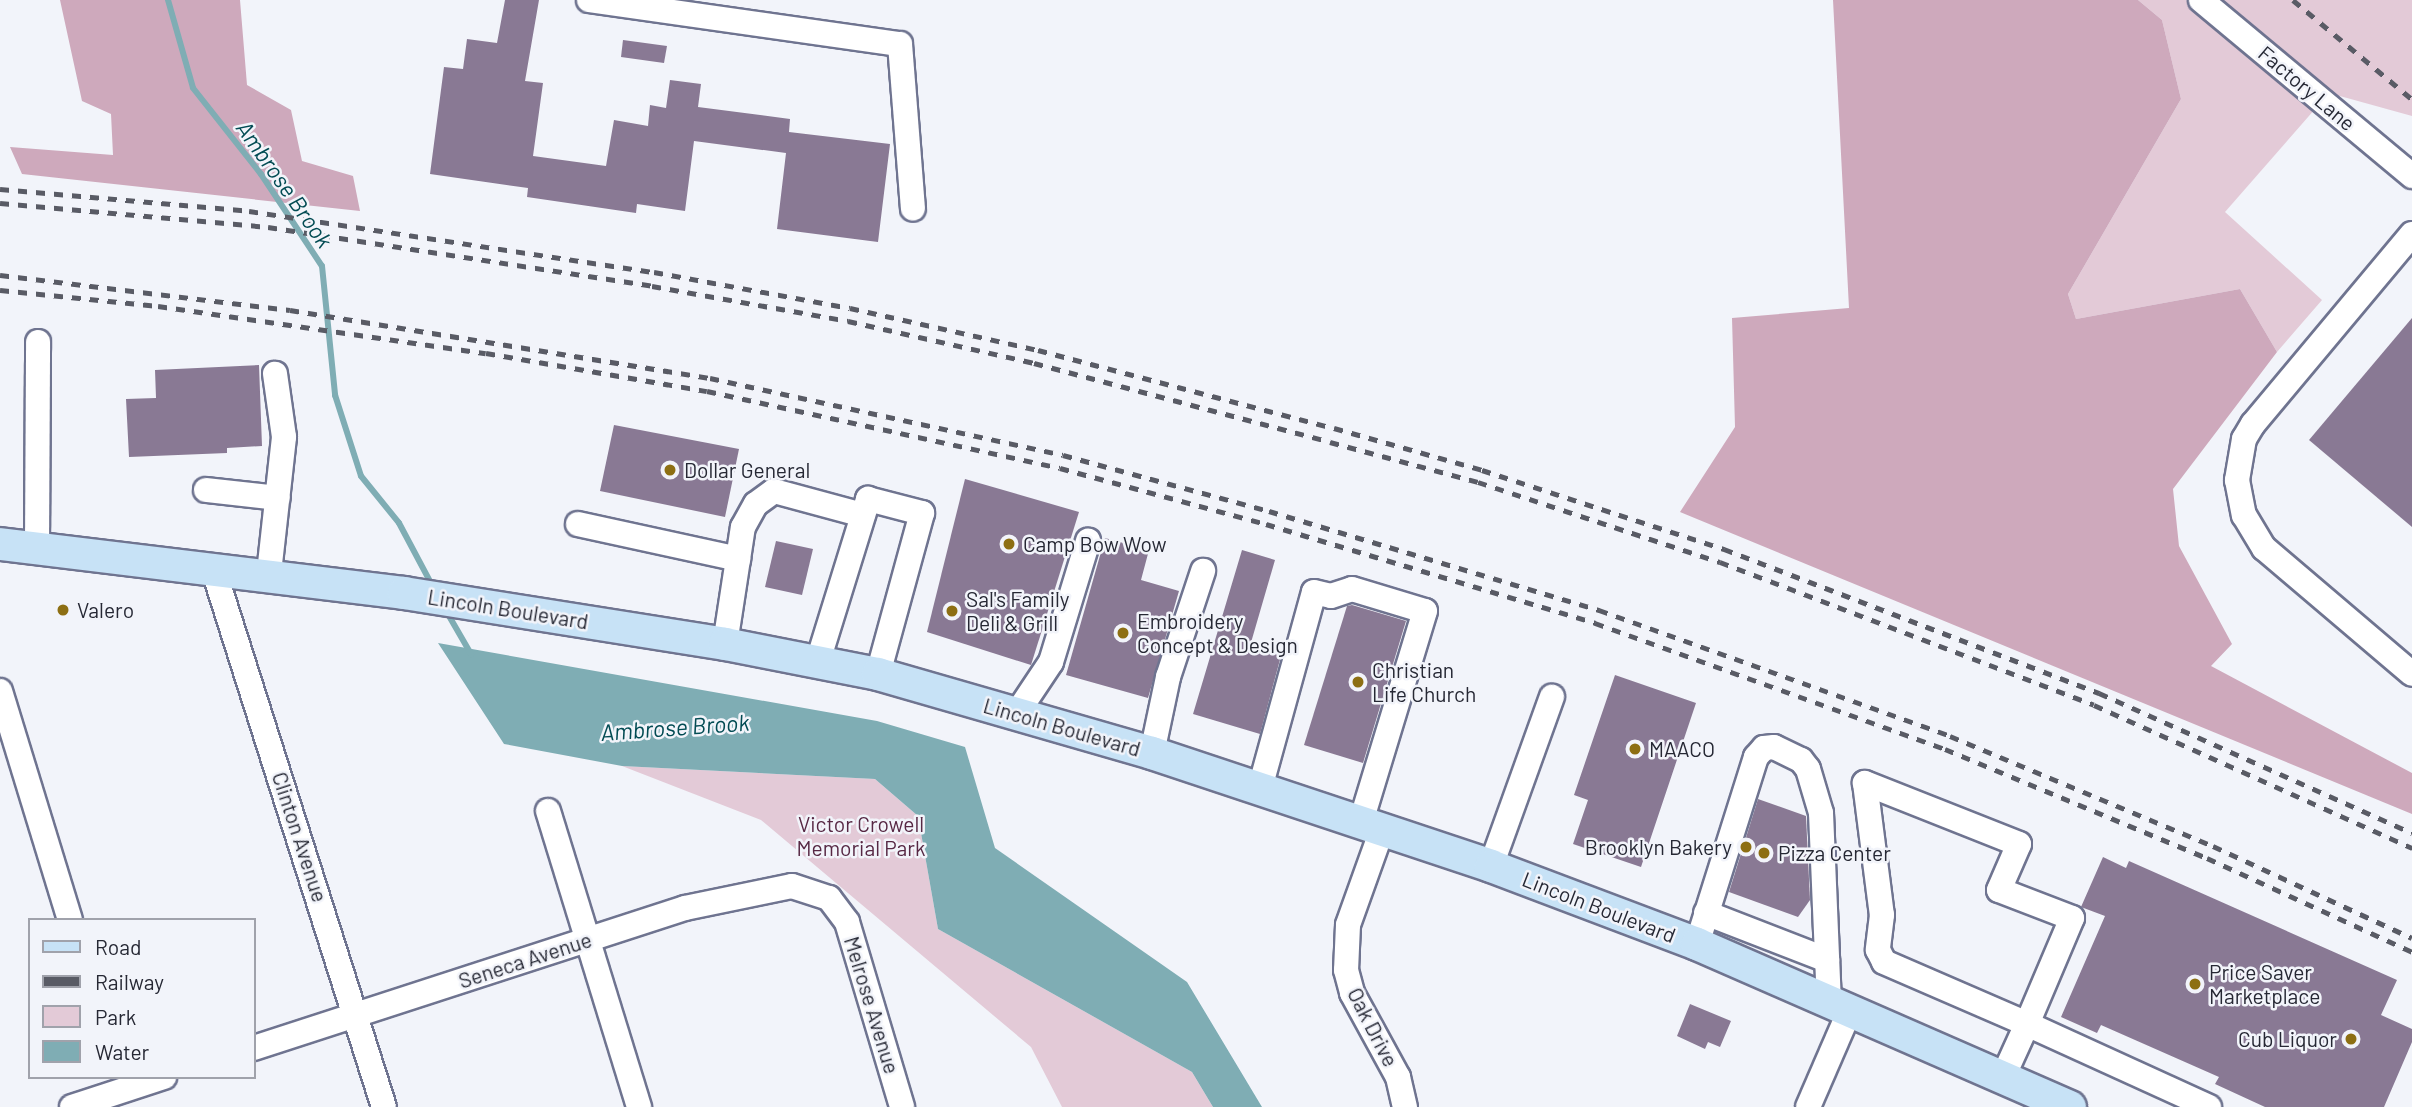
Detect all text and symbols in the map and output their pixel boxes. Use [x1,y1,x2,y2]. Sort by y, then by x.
street label: Factory Lane [2253,40,2361,136]
water label: Ambrose Brook [231,115,339,253]
place label: Dollar General [684,457,810,483]
marker: Dollar General [662,462,678,478]
place label: Camp Bow Wow [1023,531,1167,557]
marker: Camp Bow Wow [1001,536,1017,552]
street label: Lincoln Boulevard [426,584,590,634]
place label: Sal's Family Deli & Grill [966,586,1070,636]
place label: Valero [77,597,134,623]
marker: Valero [55,602,71,618]
marker: Sal's Family Deli & Grill [944,603,960,619]
place label: Embroidery Concept & Design [1137,608,1298,658]
marker: Embroidery Concept & Design [1115,625,1131,641]
place label: Christian Life Church [1372,657,1476,707]
marker: Christian Life Church [1350,674,1366,690]
street label: Lincoln Boulevard [981,693,1143,761]
water label: Ambrose Brook [600,708,750,746]
place label: MAACO [1649,736,1715,762]
marker: MAACO [1627,741,1643,757]
street label: Clinton Avenue [267,769,333,905]
park label: Victor Crowell Memorial Park [797,811,925,861]
place label: Brooklyn Bakery [1585,834,1732,860]
marker: Brooklyn Bakery [1738,839,1754,855]
place label: Pizza Center [1778,840,1891,866]
marker: Pizza Center [1756,845,1772,861]
street label: Lincoln Boulevard [1519,866,1679,948]
legend [28,918,256,1079]
street label: Seneca Avenue [455,927,595,993]
street label: Melrose Avenue [839,933,905,1077]
text: Road [95,934,141,959]
place label: Price Saver Marketplace [2209,959,2320,1009]
text: Railway [95,969,164,994]
marker: Price Saver Marketplace [2187,976,2203,992]
street label: Oak Drive [1342,983,1404,1071]
text: Park [95,1004,136,1029]
place label: Cub Liquor [2238,1026,2337,1052]
marker: Cub Liquor [2343,1031,2359,1047]
text: Water [95,1039,149,1064]

